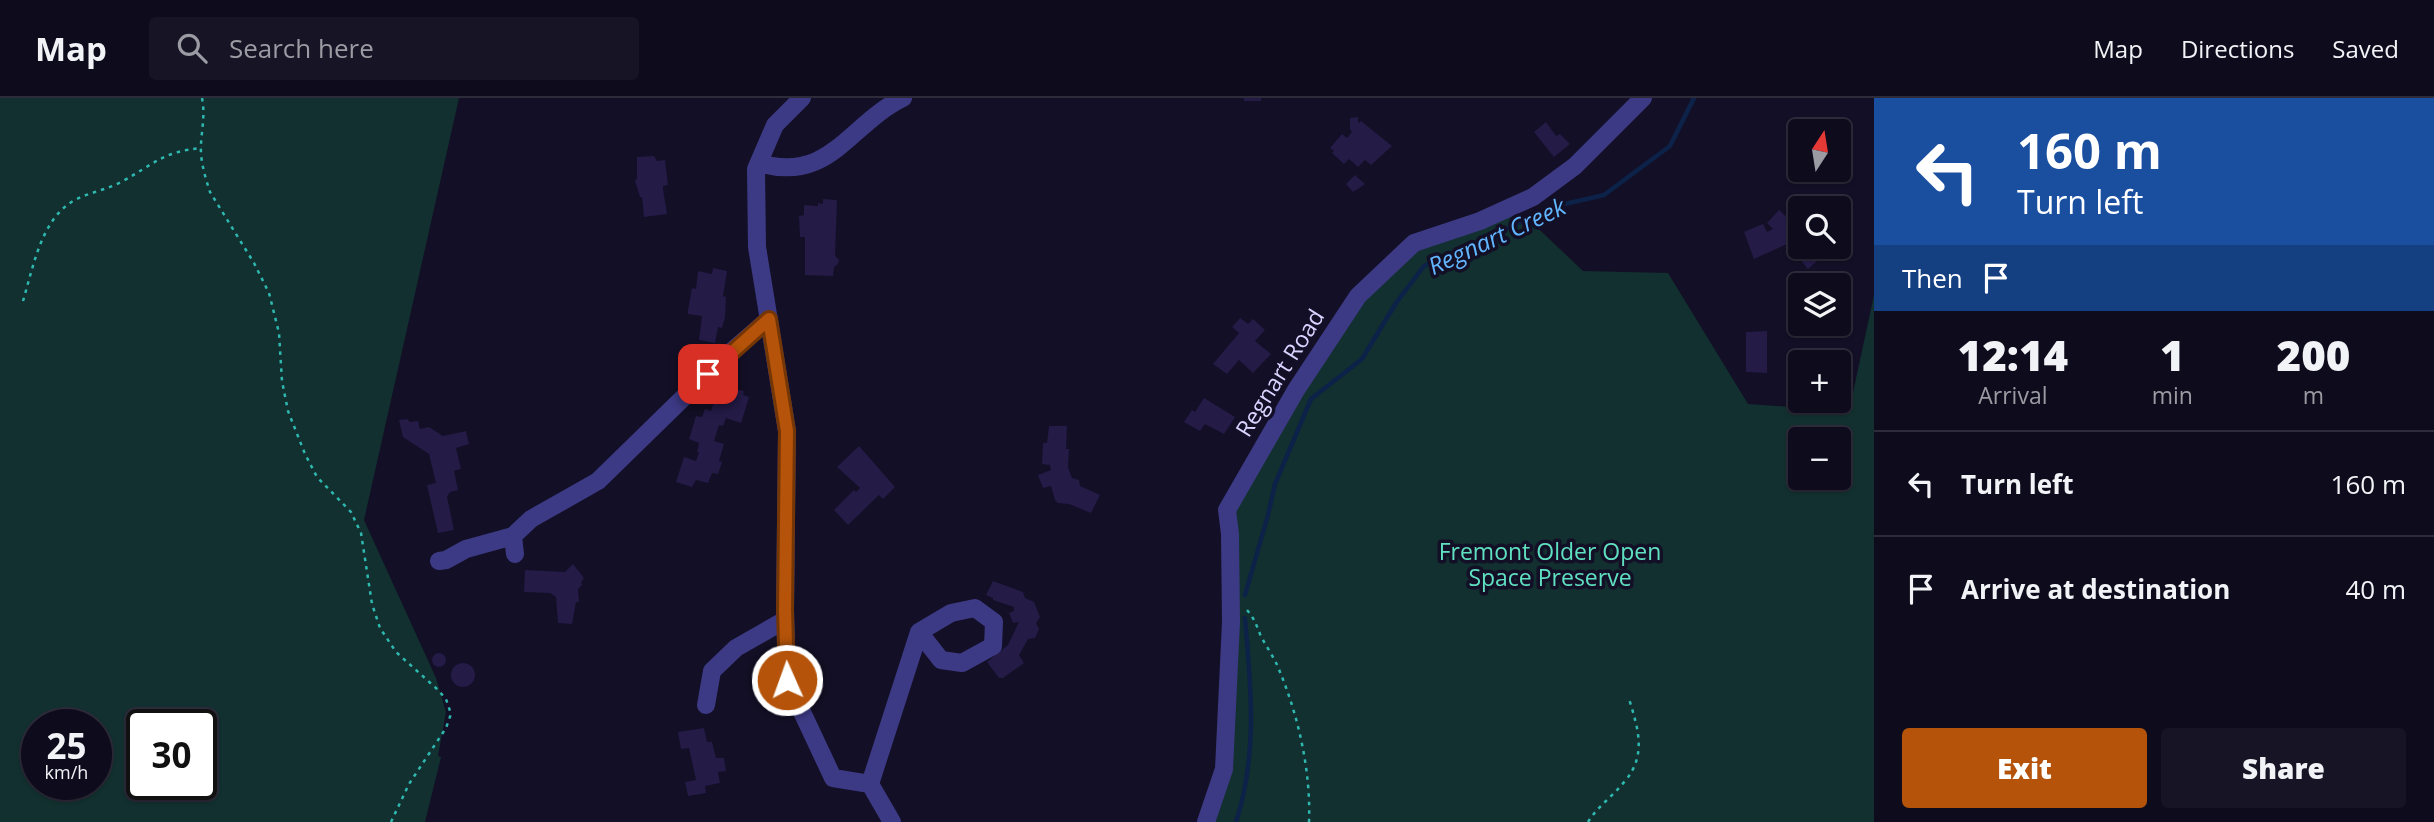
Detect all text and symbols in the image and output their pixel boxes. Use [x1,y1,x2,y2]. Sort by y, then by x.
search box [149,17,639,80]
text: Map [35,26,107,71]
icon: search [173,29,211,67]
text: Search here [229,30,374,66]
text: Map [2093,32,2143,65]
text: Directions [2181,32,2294,65]
text: Saved [2332,32,2399,65]
text: 160 m [2017,117,2162,183]
north arrow [1788,119,1852,182]
map controls [1788,119,1851,490]
icon: left [1902,126,1993,217]
text: Turn left [2017,180,2143,223]
water label: Regnart Creek [1422,189,1572,282]
button: search [1788,196,1851,259]
icon: arrive [1977,259,2015,297]
text: Then [1902,260,1963,296]
button: layers [1788,273,1851,336]
street label: Regnart Road [1227,303,1331,442]
text: 12:14 [1958,326,2068,383]
text: 1 [2160,326,2185,383]
text: 200 [2277,326,2350,383]
pin [678,344,738,404]
button: + [1788,350,1851,413]
icon: arrive [689,355,727,393]
text: Arrival [1978,379,2048,411]
text: min [2152,379,2193,411]
text: m [2303,379,2324,411]
button: − [1788,427,1851,490]
icon: left [1902,465,1940,503]
text: Turn left [1961,466,2073,502]
text: 160 m [2331,466,2406,502]
park label: Fremont Older Open Space Preserve [1439,535,1661,593]
icon: arrive [1902,570,1940,608]
text: Arrive at destination [1961,571,2230,607]
text: 40 m [2345,571,2406,607]
position arrow [750,643,824,717]
speed limit sign: 30 [126,709,217,800]
text: 25 [46,722,87,769]
button: Exit [1902,728,2147,808]
button: Share [2161,728,2406,808]
text: km/h [45,760,88,784]

